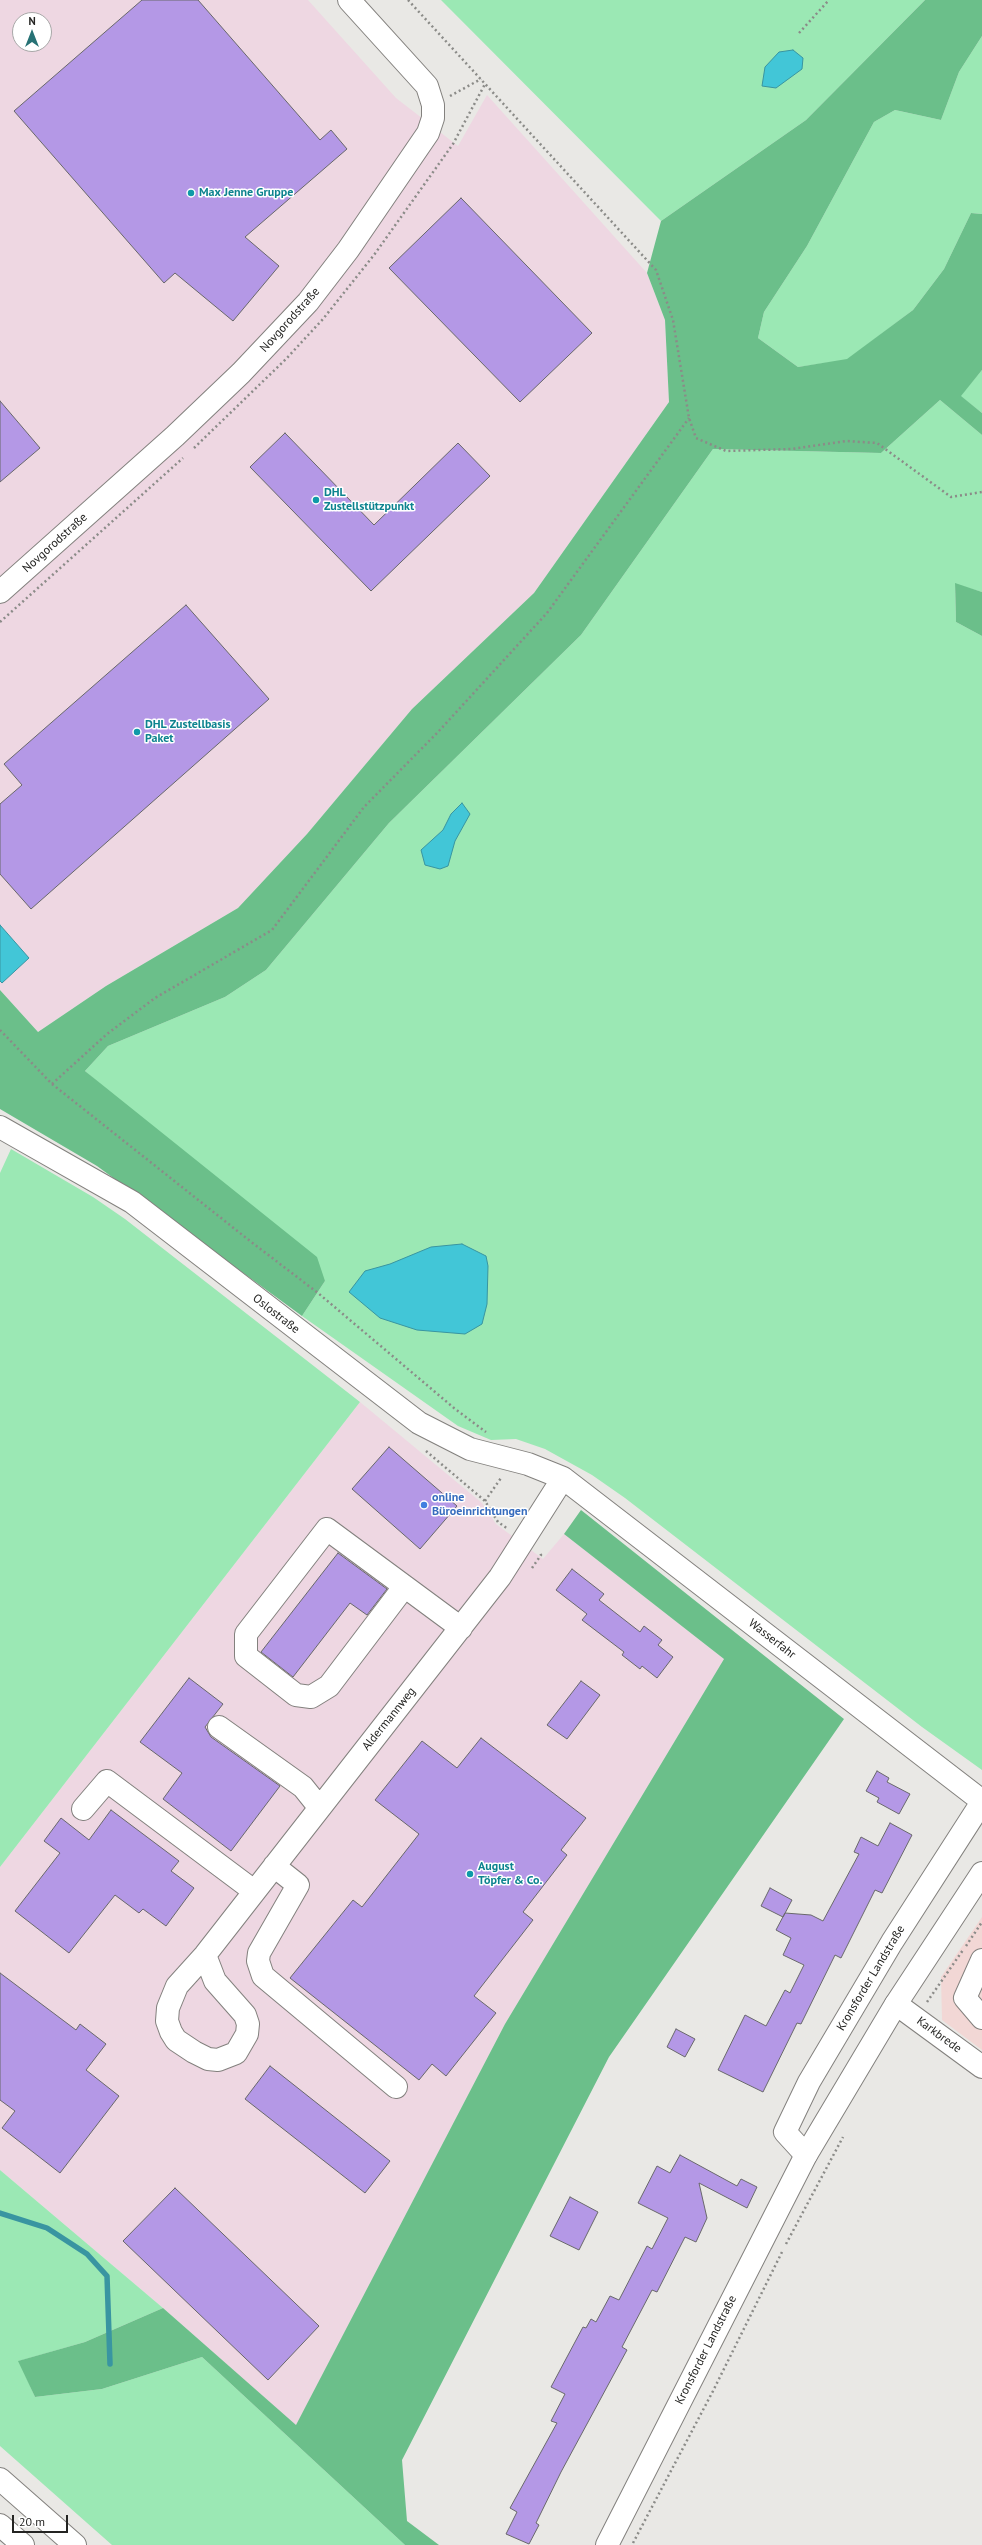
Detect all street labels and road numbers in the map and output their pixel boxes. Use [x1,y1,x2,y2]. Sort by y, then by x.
street label: Novgorodstraße [257,285,323,355]
street label: Novgorodstraße [20,510,90,576]
street label: Oslostraße [250,1291,302,1337]
street label: Wasserfahr [745,1616,799,1662]
street label: Aldermannweg [359,1685,419,1753]
street label: Kronsforder Landstraße [834,1923,908,2033]
street label: Karkbrede [914,2014,964,2056]
street label: Kronsforder Landstraße [672,2293,740,2407]

